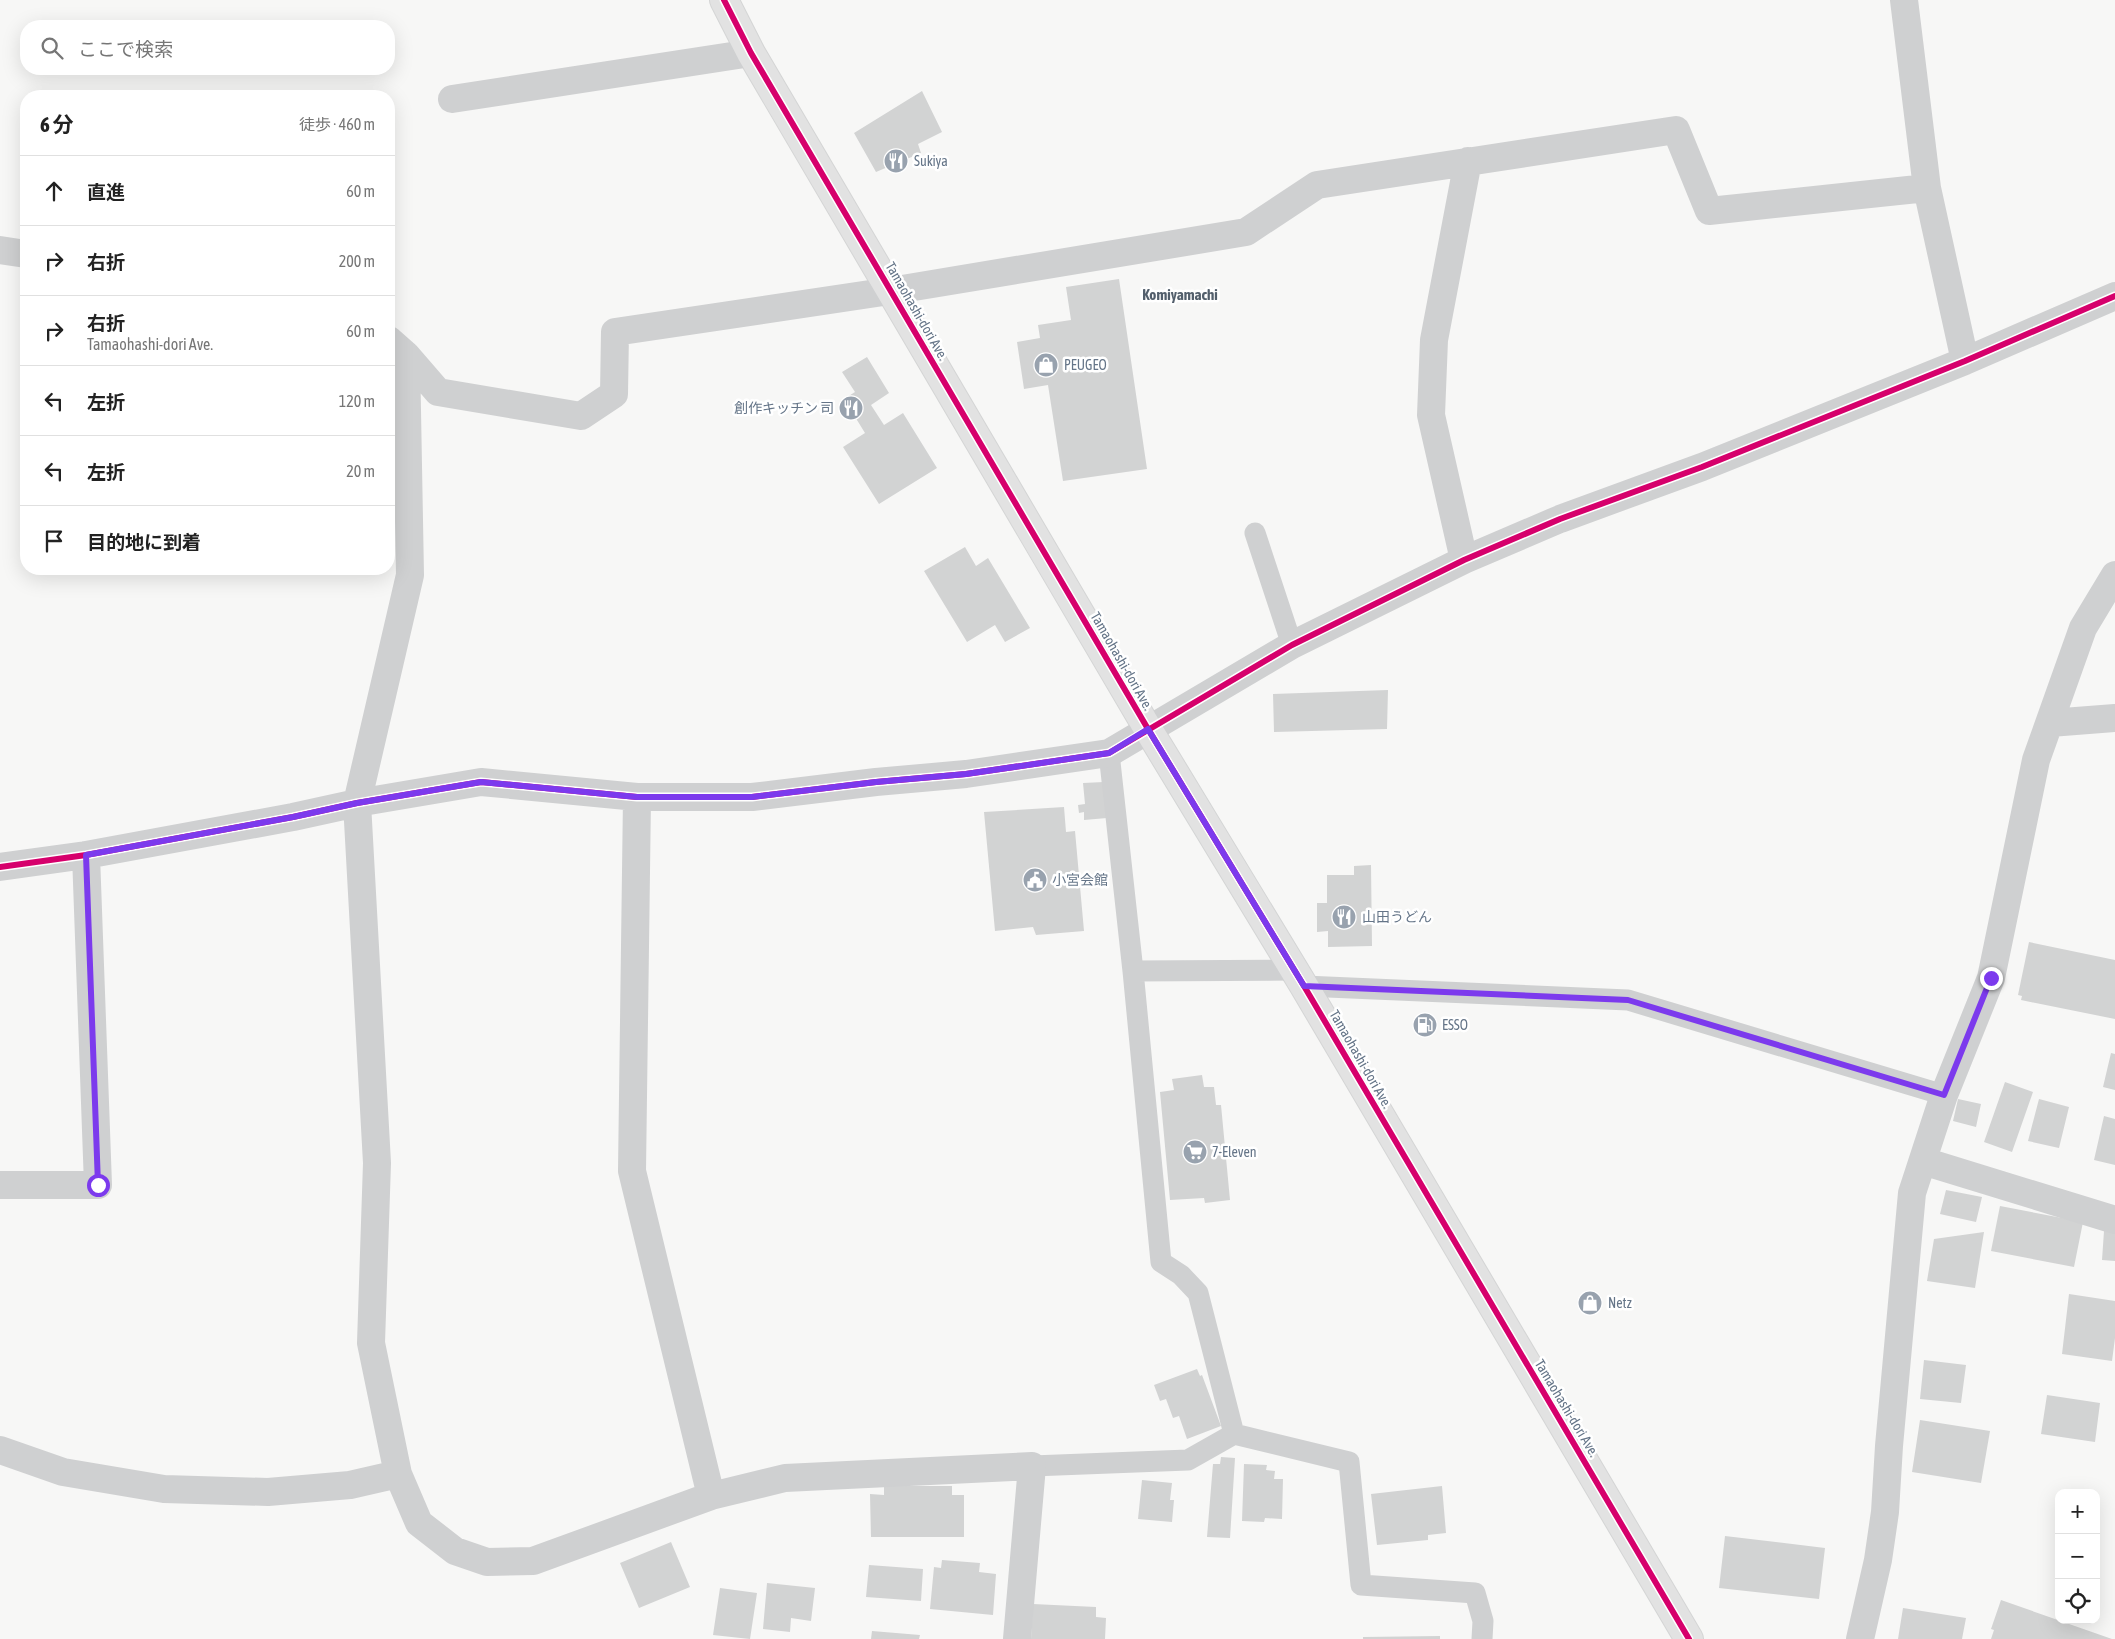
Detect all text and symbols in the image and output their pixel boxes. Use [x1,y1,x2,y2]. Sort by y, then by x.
search box [20,20,395,75]
icon: search [38,34,66,62]
text: ここで検索 [78,38,173,60]
text: 6 分 [40,112,74,136]
text: 徒歩 · 460 m [299,115,375,133]
restaurant icon: Sukiya [883,148,909,174]
place label: Sukiya [914,153,948,169]
icon: ahead [40,177,68,205]
text: 直進 [87,181,125,203]
text: 60 m [346,182,375,200]
icon: right [40,247,68,275]
text: 右折 [87,251,125,273]
text: 200 m [339,252,375,270]
street label: Tamaohashi-dori Ave. [882,259,952,363]
district label: Komiyamachi [1142,286,1218,303]
text: 右折 [87,312,125,334]
icon: right [40,317,68,345]
text: 60 m [346,322,375,340]
text: Tamaohashi-dori Ave. [87,335,213,353]
shop icon: PEUGEO [1033,352,1059,378]
place label: PEUGEO [1064,357,1107,373]
icon: left [40,387,68,415]
text: 左折 [87,391,125,413]
text: 120 m [339,392,375,410]
restaurant icon: 創作キッチン 司 [838,395,864,421]
place label: 創作キッチン 司 [734,400,834,416]
icon: left [40,457,68,485]
text: 左折 [87,461,125,483]
text: 20 m [346,462,375,480]
icon: arrive [40,527,68,555]
text: 目的地に到着 [87,531,201,553]
street label: Tamaohashi-dori Ave. [1087,609,1157,713]
public building icon: 小宮会館 [1022,867,1048,893]
place label: 小宮会館 [1052,872,1108,888]
restaurant icon: 山田うどん [1331,904,1357,930]
place label: 山田うどん [1362,909,1432,925]
route end [1980,967,2003,990]
street label: Tamaohashi-dori Ave. [1326,1007,1396,1111]
fuel station icon: ESSO [1412,1012,1438,1038]
place label: ESSO [1442,1017,1468,1033]
supermarket icon: 7-Eleven [1182,1139,1208,1165]
place label: 7-Eleven [1212,1144,1257,1160]
route start [87,1174,110,1197]
shop icon: Netz [1577,1290,1603,1316]
place label: Netz [1608,1295,1632,1311]
street label: Tamaohashi-dori Ave. [1532,1357,1602,1459]
map controls [2055,1489,2100,1624]
button: + [2055,1489,2100,1534]
button: − [2055,1534,2100,1579]
button: locate [2055,1579,2100,1624]

